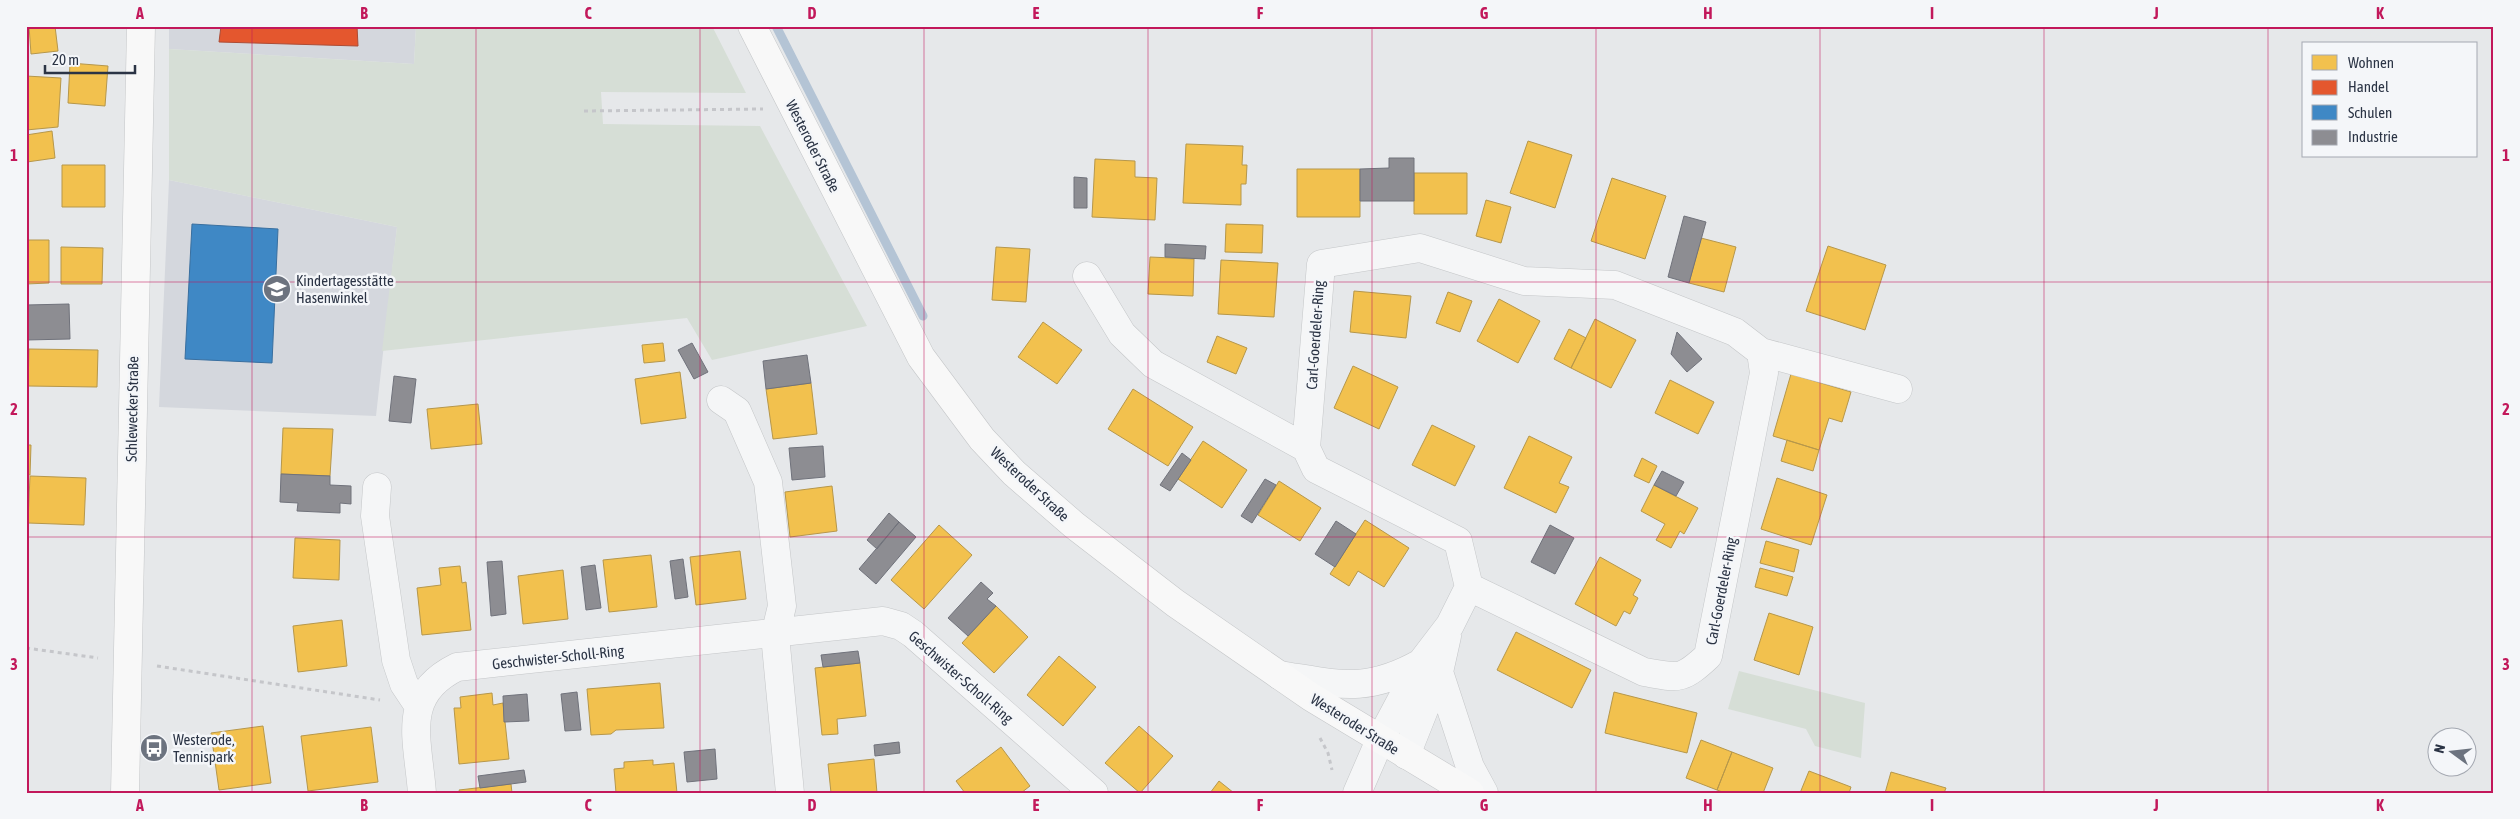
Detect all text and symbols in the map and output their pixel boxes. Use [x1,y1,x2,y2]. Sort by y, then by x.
text: A [135,4,144,22]
text: B [360,4,368,22]
text: C [584,4,592,22]
text: D [808,4,817,22]
text: E [1033,4,1040,22]
text: F [1257,4,1264,22]
text: G [1480,4,1489,22]
text: H [1703,4,1713,22]
text: I [1930,4,1934,22]
text: J [2152,4,2159,22]
text: K [2376,4,2384,22]
scale bar [45,42,135,74]
legend [2302,42,2478,158]
text: 20 m [52,51,79,68]
text: Wohnen [2348,54,2394,71]
text: Handel [2348,78,2389,95]
street label: Westeroder Straße [783,97,844,195]
text: Schulen [2348,104,2392,121]
text: Industrie [2348,128,2398,145]
text: 1 [10,146,18,164]
text: 1 [2502,146,2510,164]
place label: Kindertagesstätte Hasenwinkel [296,272,394,306]
school or university icon: Kindertagesstätte Hasenwinkel [262,274,292,304]
street label: Carl-Goerdeler-Ring [1303,279,1327,390]
street label: Schlewecker Straße [123,356,141,462]
text: 2 [10,400,18,418]
text: 2 [2502,400,2510,418]
street label: Westeroder Straße [987,443,1073,525]
street label: Carl-Goerdeler-Ring [1702,535,1740,646]
street label: Geschwister-Scholl-Ring [906,627,1017,727]
street label: Geschwister-Scholl-Ring [491,642,625,672]
text: 3 [10,655,18,673]
text: 3 [2502,655,2510,673]
street label: Westeroder Straße [1308,690,1402,758]
north arrow [2428,726,2478,776]
place label: Westerode, Tennispark [173,731,235,765]
bus stop icon: Westerode, Tennispark [139,733,169,763]
text: N [2431,743,2448,755]
text: A [135,796,144,814]
text: B [360,796,368,814]
text: C [584,796,592,814]
text: D [808,796,817,814]
text: E [1033,796,1040,814]
text: F [1257,796,1264,814]
text: G [1480,796,1489,814]
text: H [1703,796,1713,814]
text: I [1930,796,1934,814]
text: J [2152,796,2159,814]
text: K [2376,796,2384,814]

